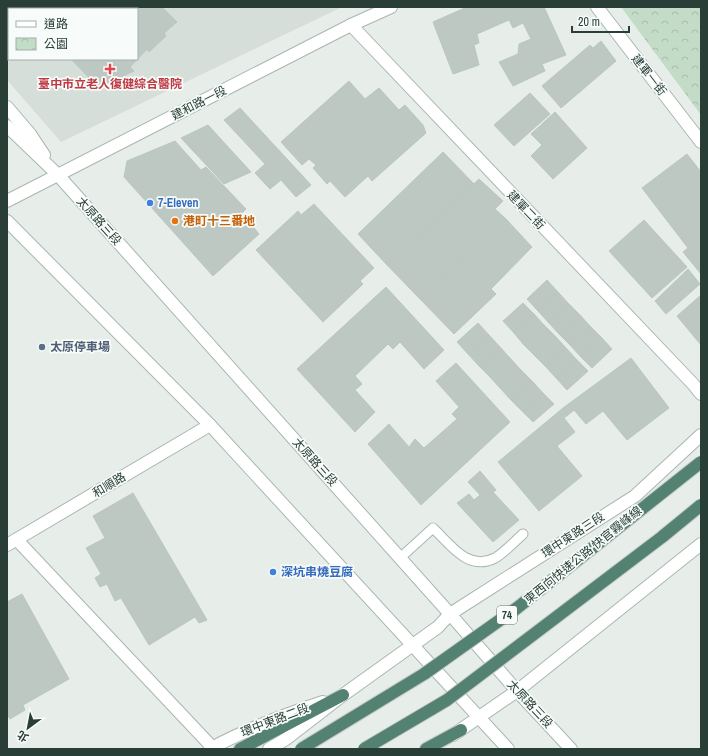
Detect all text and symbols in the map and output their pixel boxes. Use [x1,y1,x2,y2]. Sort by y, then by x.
legend [8,8,138,60]
scale bar [572,8,629,34]
text: 20 m [578,14,600,30]
text: 道路 [44,16,68,32]
text: 公園 [44,36,68,52]
street label: 建軍一街 [628,51,670,99]
marker: 臺中市立老人復健綜合醫院 [104,63,116,75]
place label: 臺中市立老人復健綜合醫院 [38,76,182,92]
street label: 建和路一段 [169,82,229,124]
street label: 建軍二街 [504,187,548,233]
street label: 太原路三段 [73,193,125,249]
place label: 7-Eleven [158,195,198,211]
marker: 7-Eleven [145,198,155,208]
place label: 港町十三番地 [183,213,255,229]
marker: 港町十三番地 [170,216,180,226]
place label: 太原停車場 [50,339,110,355]
marker: 太原停車場 [37,342,47,352]
street label: 太原路三段 [289,434,341,490]
street label: 和順路 [89,469,129,501]
street label: 東西向快速公路 快官霧峰線 [521,503,645,607]
street label: 環中東路三段 [538,509,608,561]
place label: 深坑串燒豆腐 [281,564,353,580]
marker: 深坑串燒豆腐 [268,567,278,577]
road number: 74 [497,606,517,624]
street label: 太原路三段 [504,677,556,731]
street label: 環中東路二段 [239,700,311,740]
north arrow [8,708,48,748]
text: 北 [14,728,31,745]

